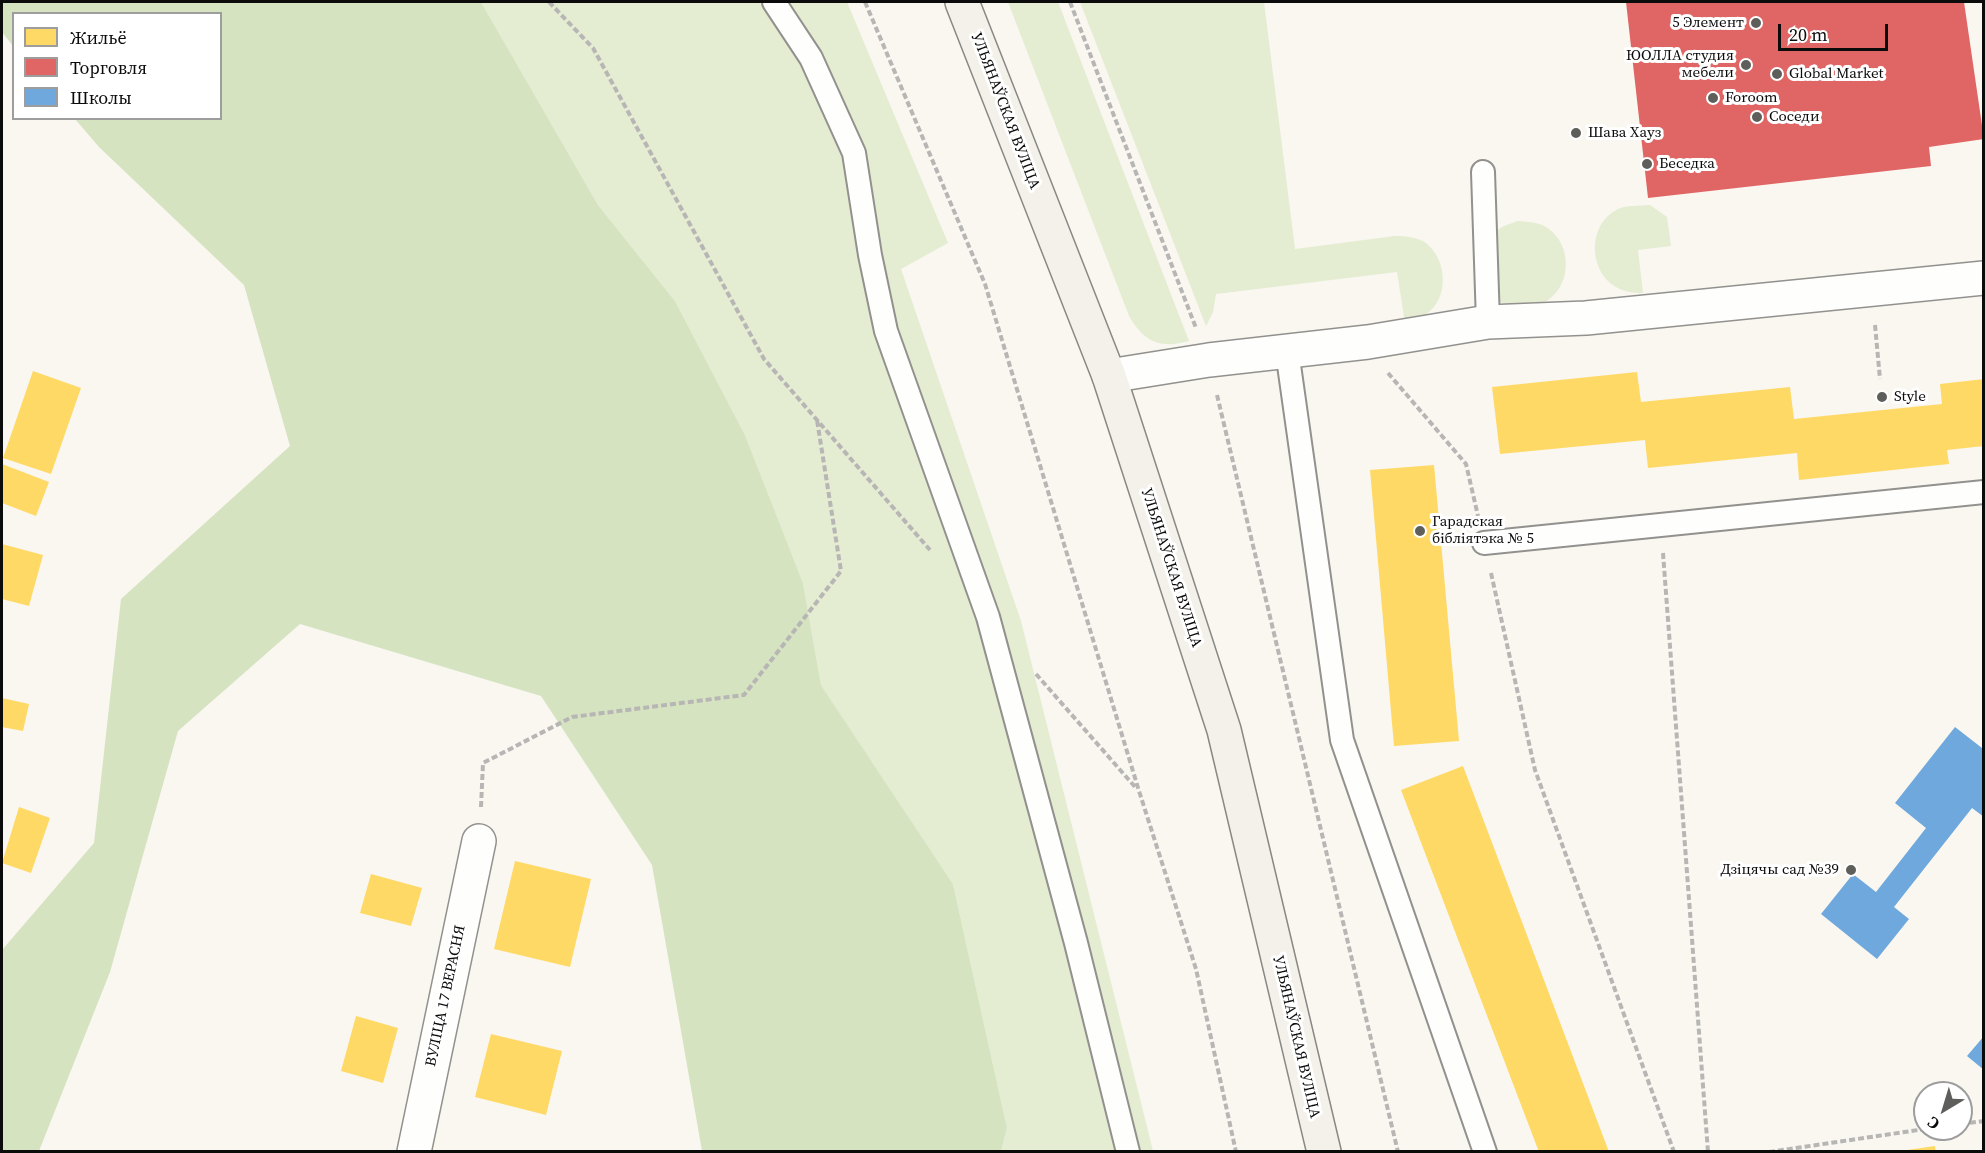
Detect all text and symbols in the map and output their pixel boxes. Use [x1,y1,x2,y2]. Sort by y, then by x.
legend [12,12,222,120]
scale bar [1781,12,1890,50]
place label: 5 Элемент [1672,14,1744,32]
marker: 5 Элемент [1749,16,1763,30]
text: 20 m [1789,22,1827,47]
text: Жильё [70,25,127,50]
street label: УЛЬЯНАЎСКАЯ ВУЛІЦА [967,30,1043,192]
place label: ЮОЛЛА студия мебели [1626,47,1734,82]
text: Торговля [70,55,147,80]
marker: ЮОЛЛА студия мебели [1739,58,1753,72]
place label: Global Market [1789,65,1883,83]
marker: Global Market [1770,67,1784,81]
text: Школы [70,85,132,110]
place label: Foroom [1725,89,1777,107]
marker: Foroom [1706,91,1720,105]
place label: Соседи [1769,108,1820,126]
marker: Соседи [1750,110,1764,124]
place label: Шава Хауз [1588,124,1661,142]
marker: Шава Хауз [1569,126,1583,140]
place label: Беседка [1659,155,1715,173]
marker: Беседка [1640,157,1654,171]
place label: Style [1894,388,1926,406]
marker: Style [1875,390,1889,404]
street label: УЛЬЯНАЎСКАЯ ВУЛІЦА [1137,486,1205,650]
place label: Гарадская бібліятэка № 5 [1432,513,1534,548]
marker: Гарадская бібліятэка № 5 [1413,524,1427,538]
place label: Дзіцячы сад №39 [1720,861,1839,879]
marker: Дзіцячы сад №39 [1844,863,1858,877]
street label: ВУЛІЦА 17 ВЕРАСНЯ [422,924,470,1068]
street label: УЛЬЯНАЎСКАЯ ВУЛІЦА [1269,954,1323,1120]
north arrow [1913,1081,1973,1141]
text: С [1922,1112,1944,1135]

